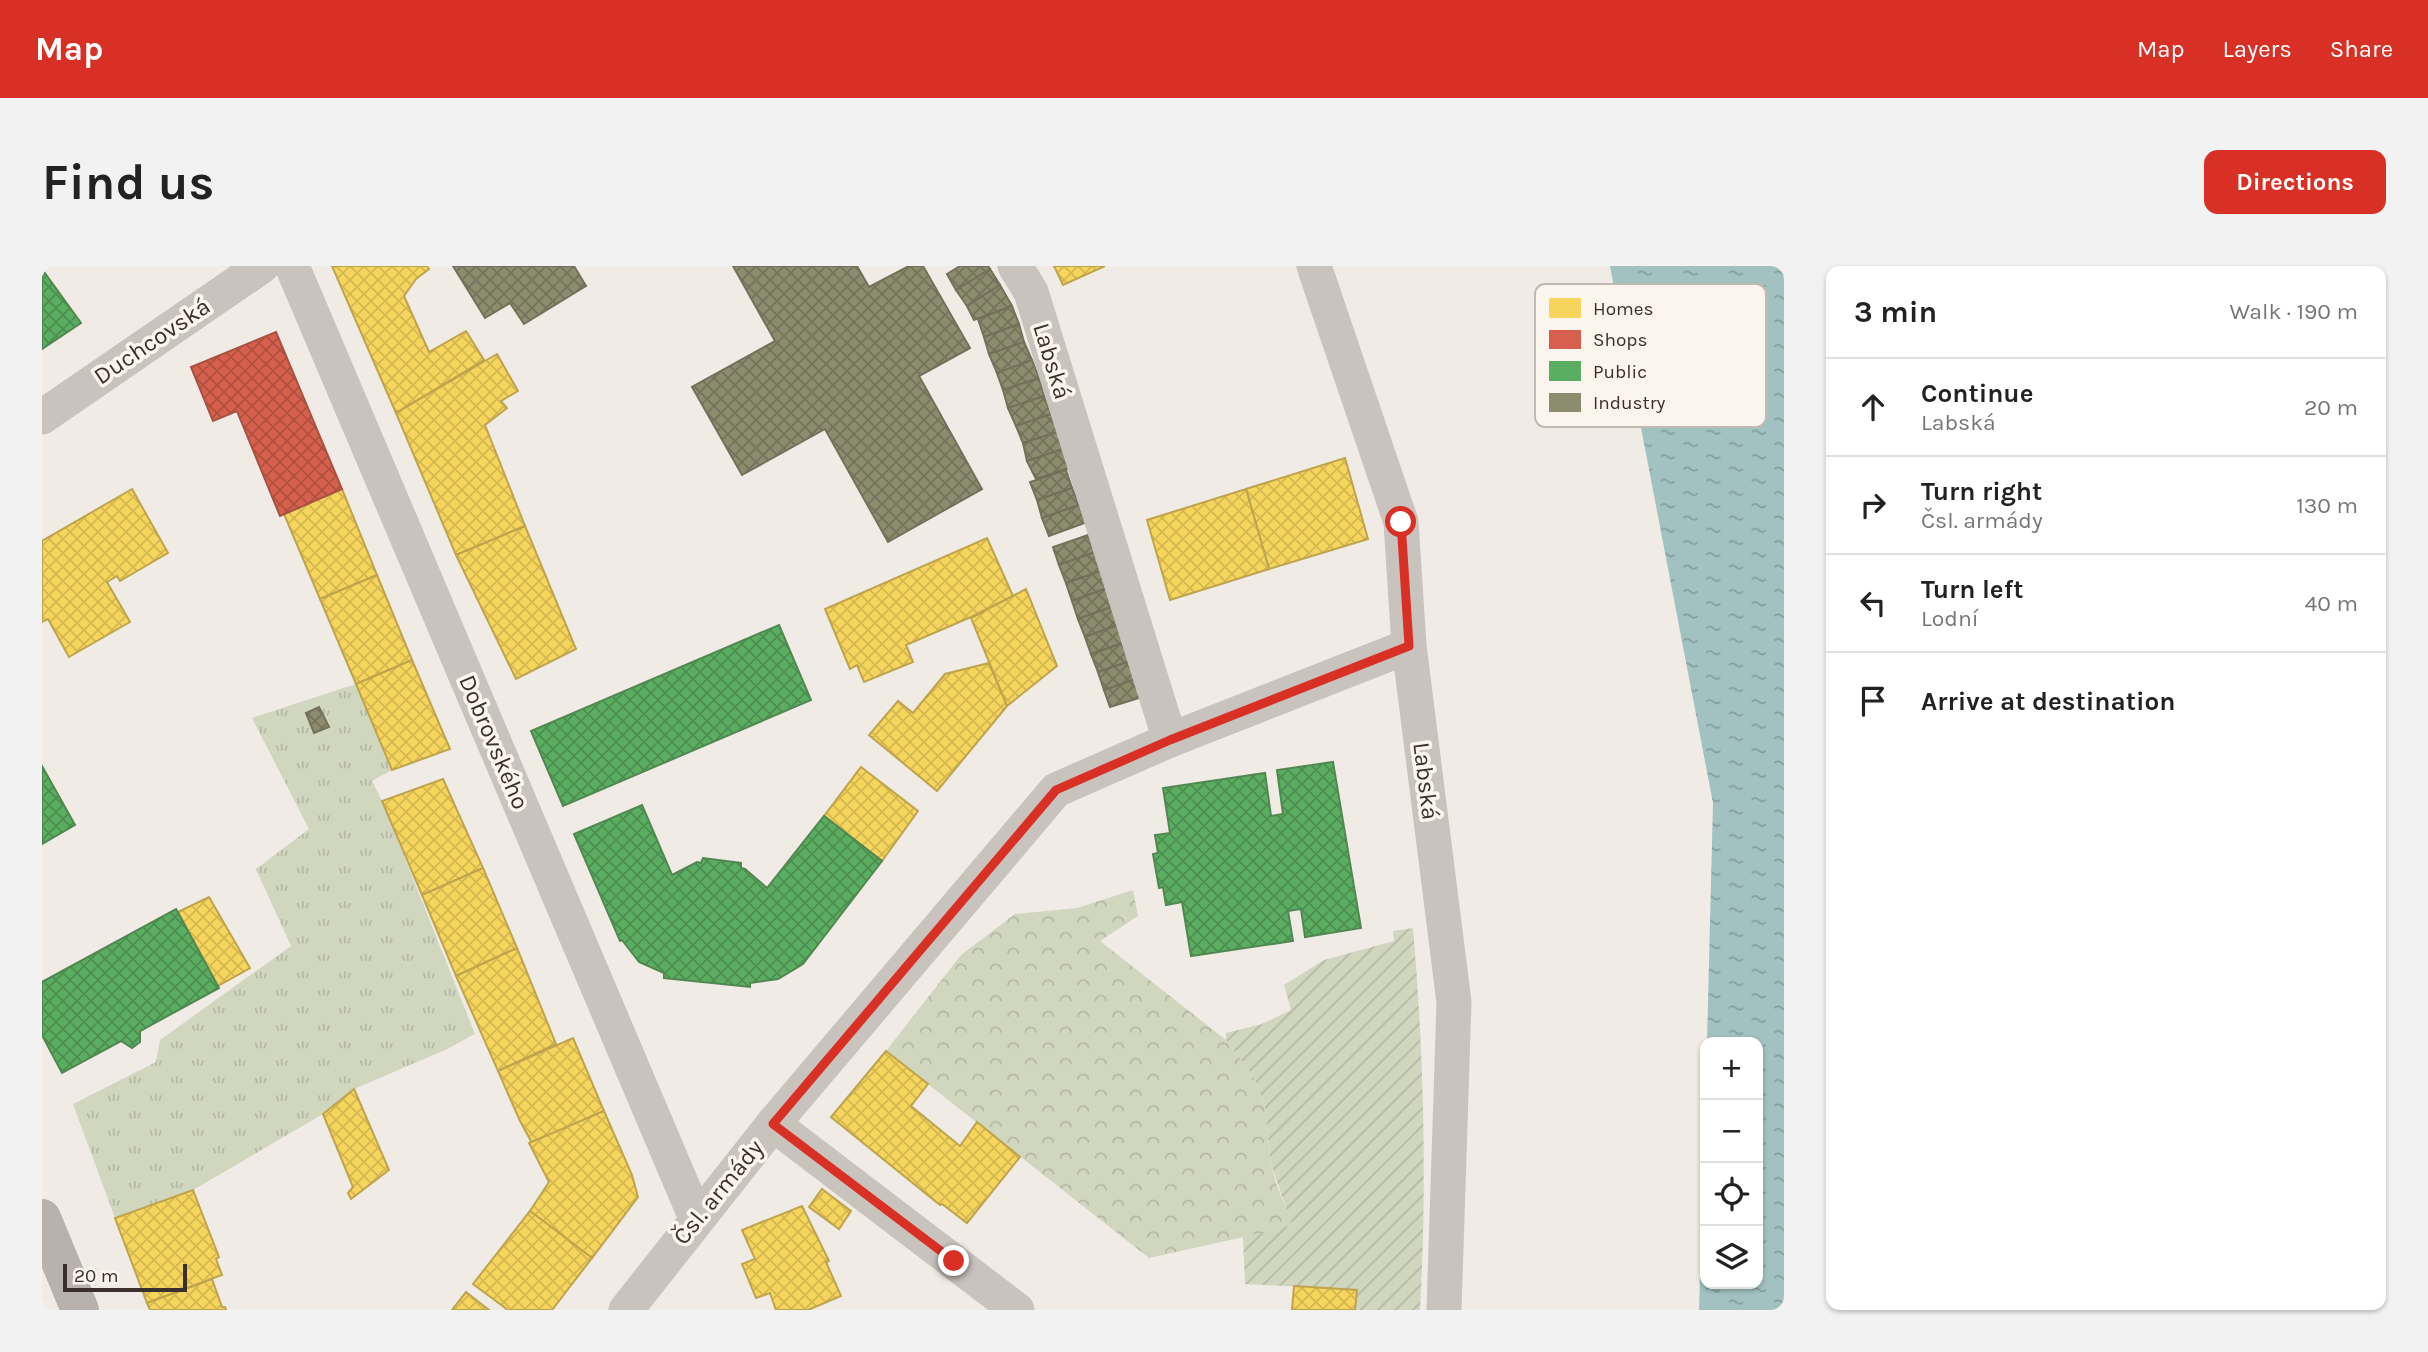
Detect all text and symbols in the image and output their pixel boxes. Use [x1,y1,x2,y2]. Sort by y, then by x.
text: Map [35,30,103,68]
text: Map [2137,35,2185,63]
text: Layers [2223,35,2292,63]
text: Share [2330,35,2393,63]
button: Directions [2204,150,2386,214]
text: Find us [42,154,214,211]
legend [1535,284,1766,427]
street label: Duchcovská [89,292,215,390]
text: 3 min [1854,294,1937,330]
text: Homes [1593,298,1654,320]
text: Walk · 190 m [2230,298,2358,325]
street label: Labská [1027,320,1077,402]
text: Shops [1593,329,1647,351]
text: Public [1593,361,1647,383]
text: Continue [1921,378,2033,409]
icon: ahead [1854,388,1892,426]
text: Industry [1593,392,1666,414]
text: 20 m [2304,394,2358,421]
text: Labská [1921,409,1996,436]
text: Turn right [1921,476,2042,507]
icon: right [1854,486,1892,524]
text: 130 m [2296,492,2358,519]
route start [1385,506,1416,537]
text: Čsl. armády [1921,507,2043,534]
text: Turn left [1921,574,2023,605]
icon: left [1854,584,1892,622]
text: 40 m [2305,590,2358,617]
text: Lodní [1921,605,1979,632]
street label: Dobrovského [453,671,535,813]
icon: arrive [1854,682,1892,720]
text: Arrive at destination [1921,686,2175,717]
street label: Labská [1407,741,1445,821]
map controls [1700,1037,1763,1289]
button: + [1700,1037,1763,1100]
button: − [1700,1100,1763,1163]
street label: Čsl. armády [666,1133,769,1250]
button: locate [1700,1163,1763,1226]
button: layers [1700,1226,1763,1289]
route end [938,1245,969,1276]
scale bar [63,1261,187,1293]
text: 20 m [74,1265,119,1287]

